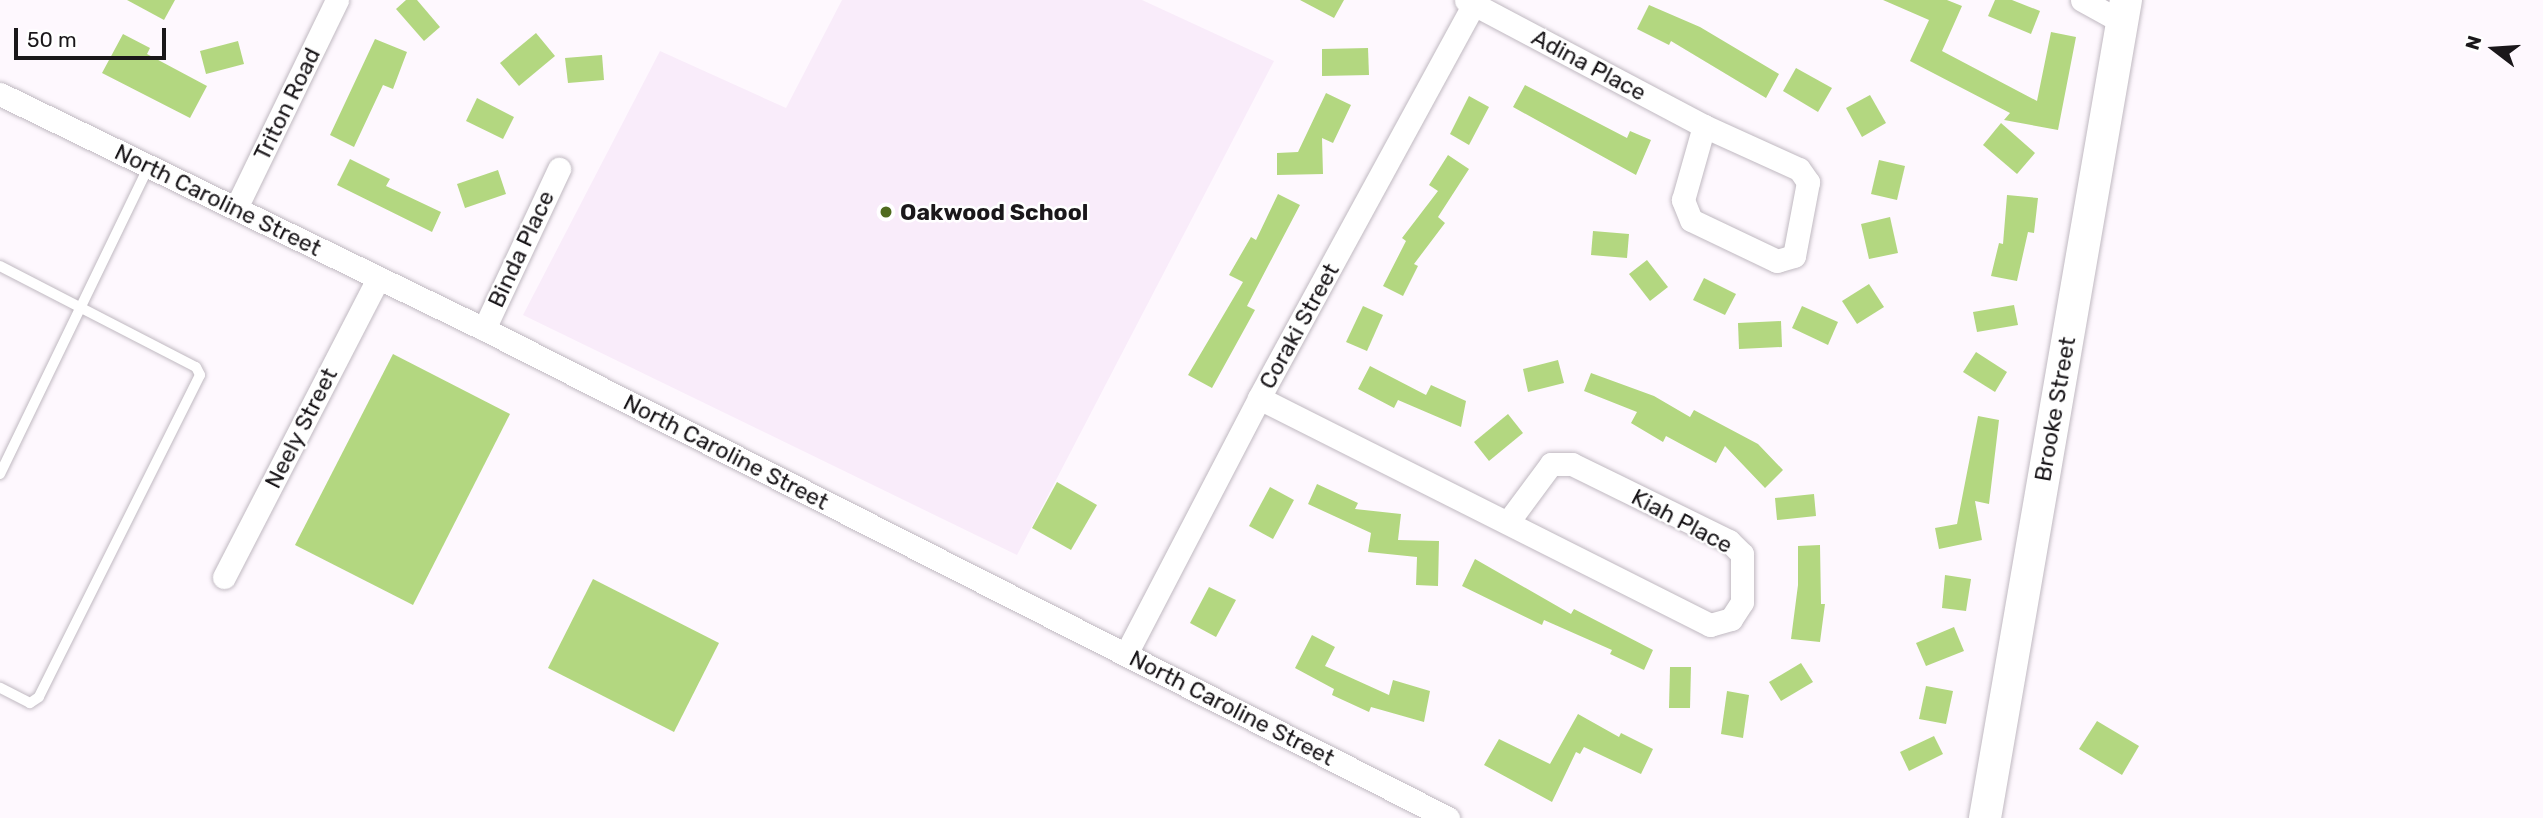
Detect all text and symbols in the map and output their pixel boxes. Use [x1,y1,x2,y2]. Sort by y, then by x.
scale bar [18,14,170,58]
north arrow [2459,14,2529,84]
street label: Adina Place [1527,23,1651,107]
text: 50 m [27,27,77,52]
text: N [2460,33,2486,53]
street label: Triton Road [248,43,326,165]
street label: North Caroline Street [110,138,326,262]
street label: Binda Place [482,186,560,312]
place label: Oakwood School [900,198,1088,226]
marker: Oakwood School [878,204,894,220]
street label: Coraki Street [1253,258,1345,394]
street label: Brooke Street [2029,334,2081,484]
street label: Neely Street [259,363,343,493]
street label: North Caroline Street [619,388,833,516]
street label: Kiah Place [1627,483,1737,559]
street label: North Caroline Street [1125,644,1339,772]

